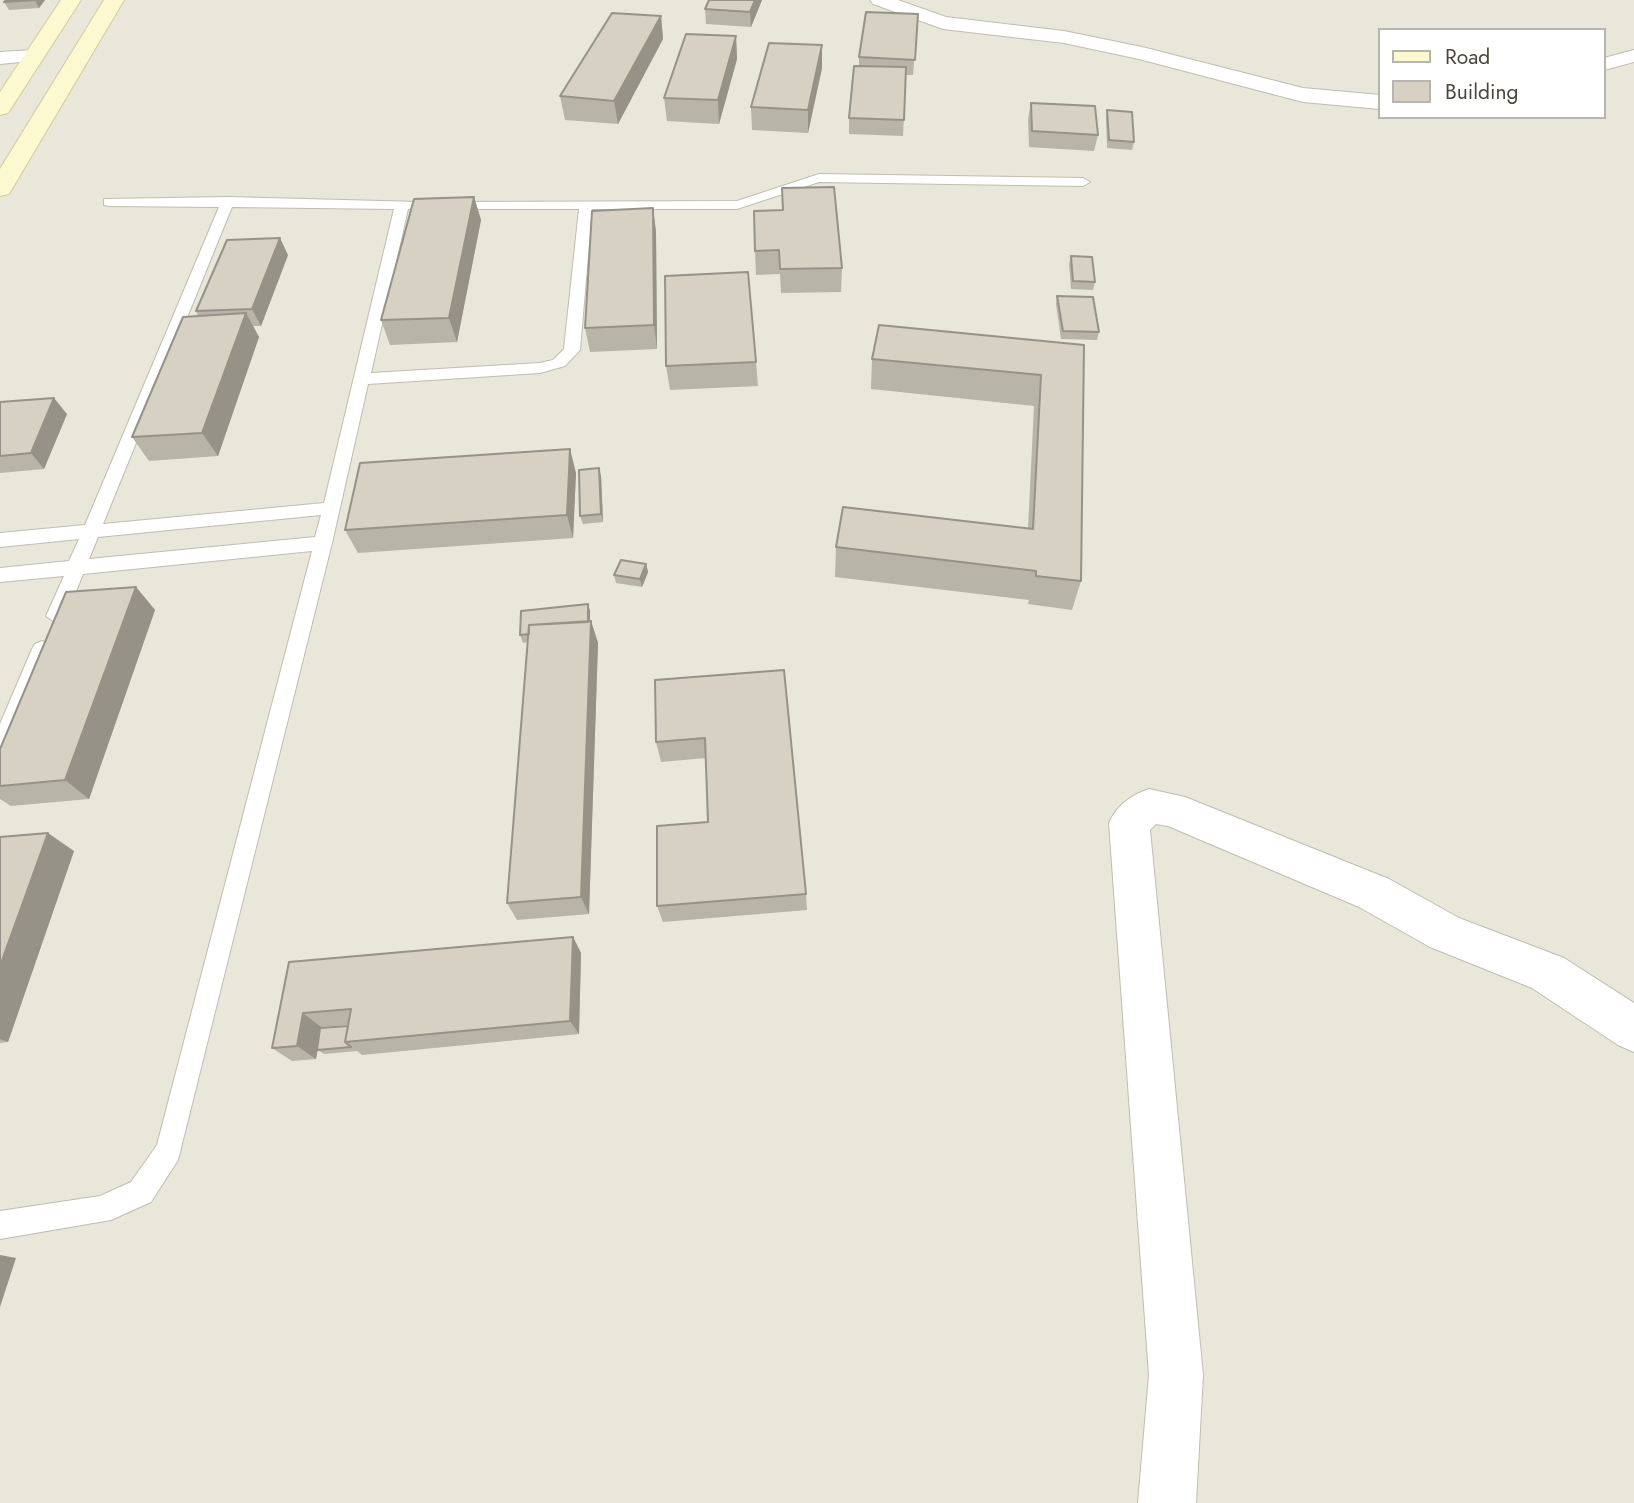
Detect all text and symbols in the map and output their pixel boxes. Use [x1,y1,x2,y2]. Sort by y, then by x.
legend [1378,28,1606,119]
text: Road [1445,42,1490,72]
text: Building [1445,77,1518,107]

